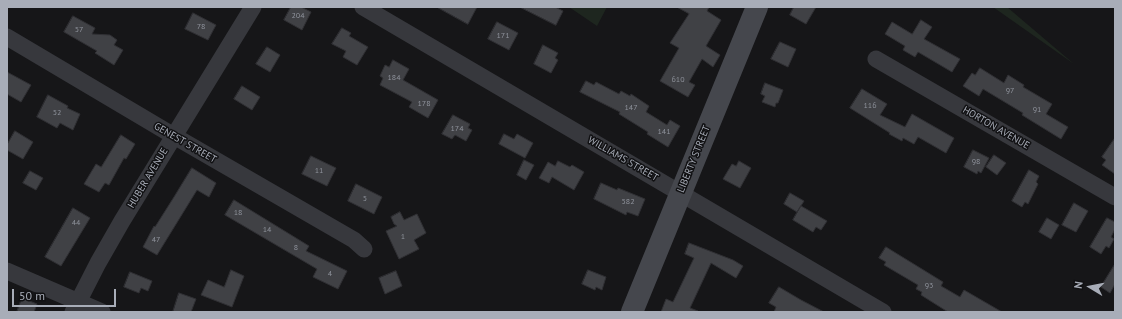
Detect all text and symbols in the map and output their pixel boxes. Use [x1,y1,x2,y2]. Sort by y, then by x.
house number: 204 [291,11,305,21]
house number: 78 [197,22,205,32]
house number: 57 [75,25,83,35]
house number: 171 [496,31,510,41]
house number: 184 [387,73,401,83]
house number: 610 [671,75,685,85]
house number: 97 [1006,86,1014,96]
house number: 178 [417,99,431,109]
house number: 116 [863,101,877,111]
house number: 147 [624,103,638,113]
street label: HORTON AVENUE [960,104,1032,152]
house number: 91 [1033,105,1041,115]
house number: 52 [53,108,61,118]
street label: GENEST STREET [152,120,218,166]
house number: 174 [450,124,464,134]
street label: LIBERTY STREET [675,124,713,194]
house number: 141 [657,127,671,137]
street label: WILLIAMS STREET [586,134,660,184]
street label: HUBER AVENUE [125,146,171,210]
house number: 98 [972,157,980,167]
house number: 11 [315,166,323,176]
house number: 5 [363,194,367,204]
house number: 582 [621,197,635,207]
house number: 18 [234,208,242,218]
house number: 44 [72,218,80,228]
house number: 14 [263,225,271,235]
house number: 1 [401,232,405,242]
house number: 47 [152,235,160,245]
house number: 8 [294,243,298,253]
north arrow [1070,267,1110,307]
house number: 4 [328,269,332,279]
text: N [1071,280,1086,290]
scale bar [14,281,118,307]
house number: 93 [925,281,933,291]
text: 50 m [19,288,45,303]

